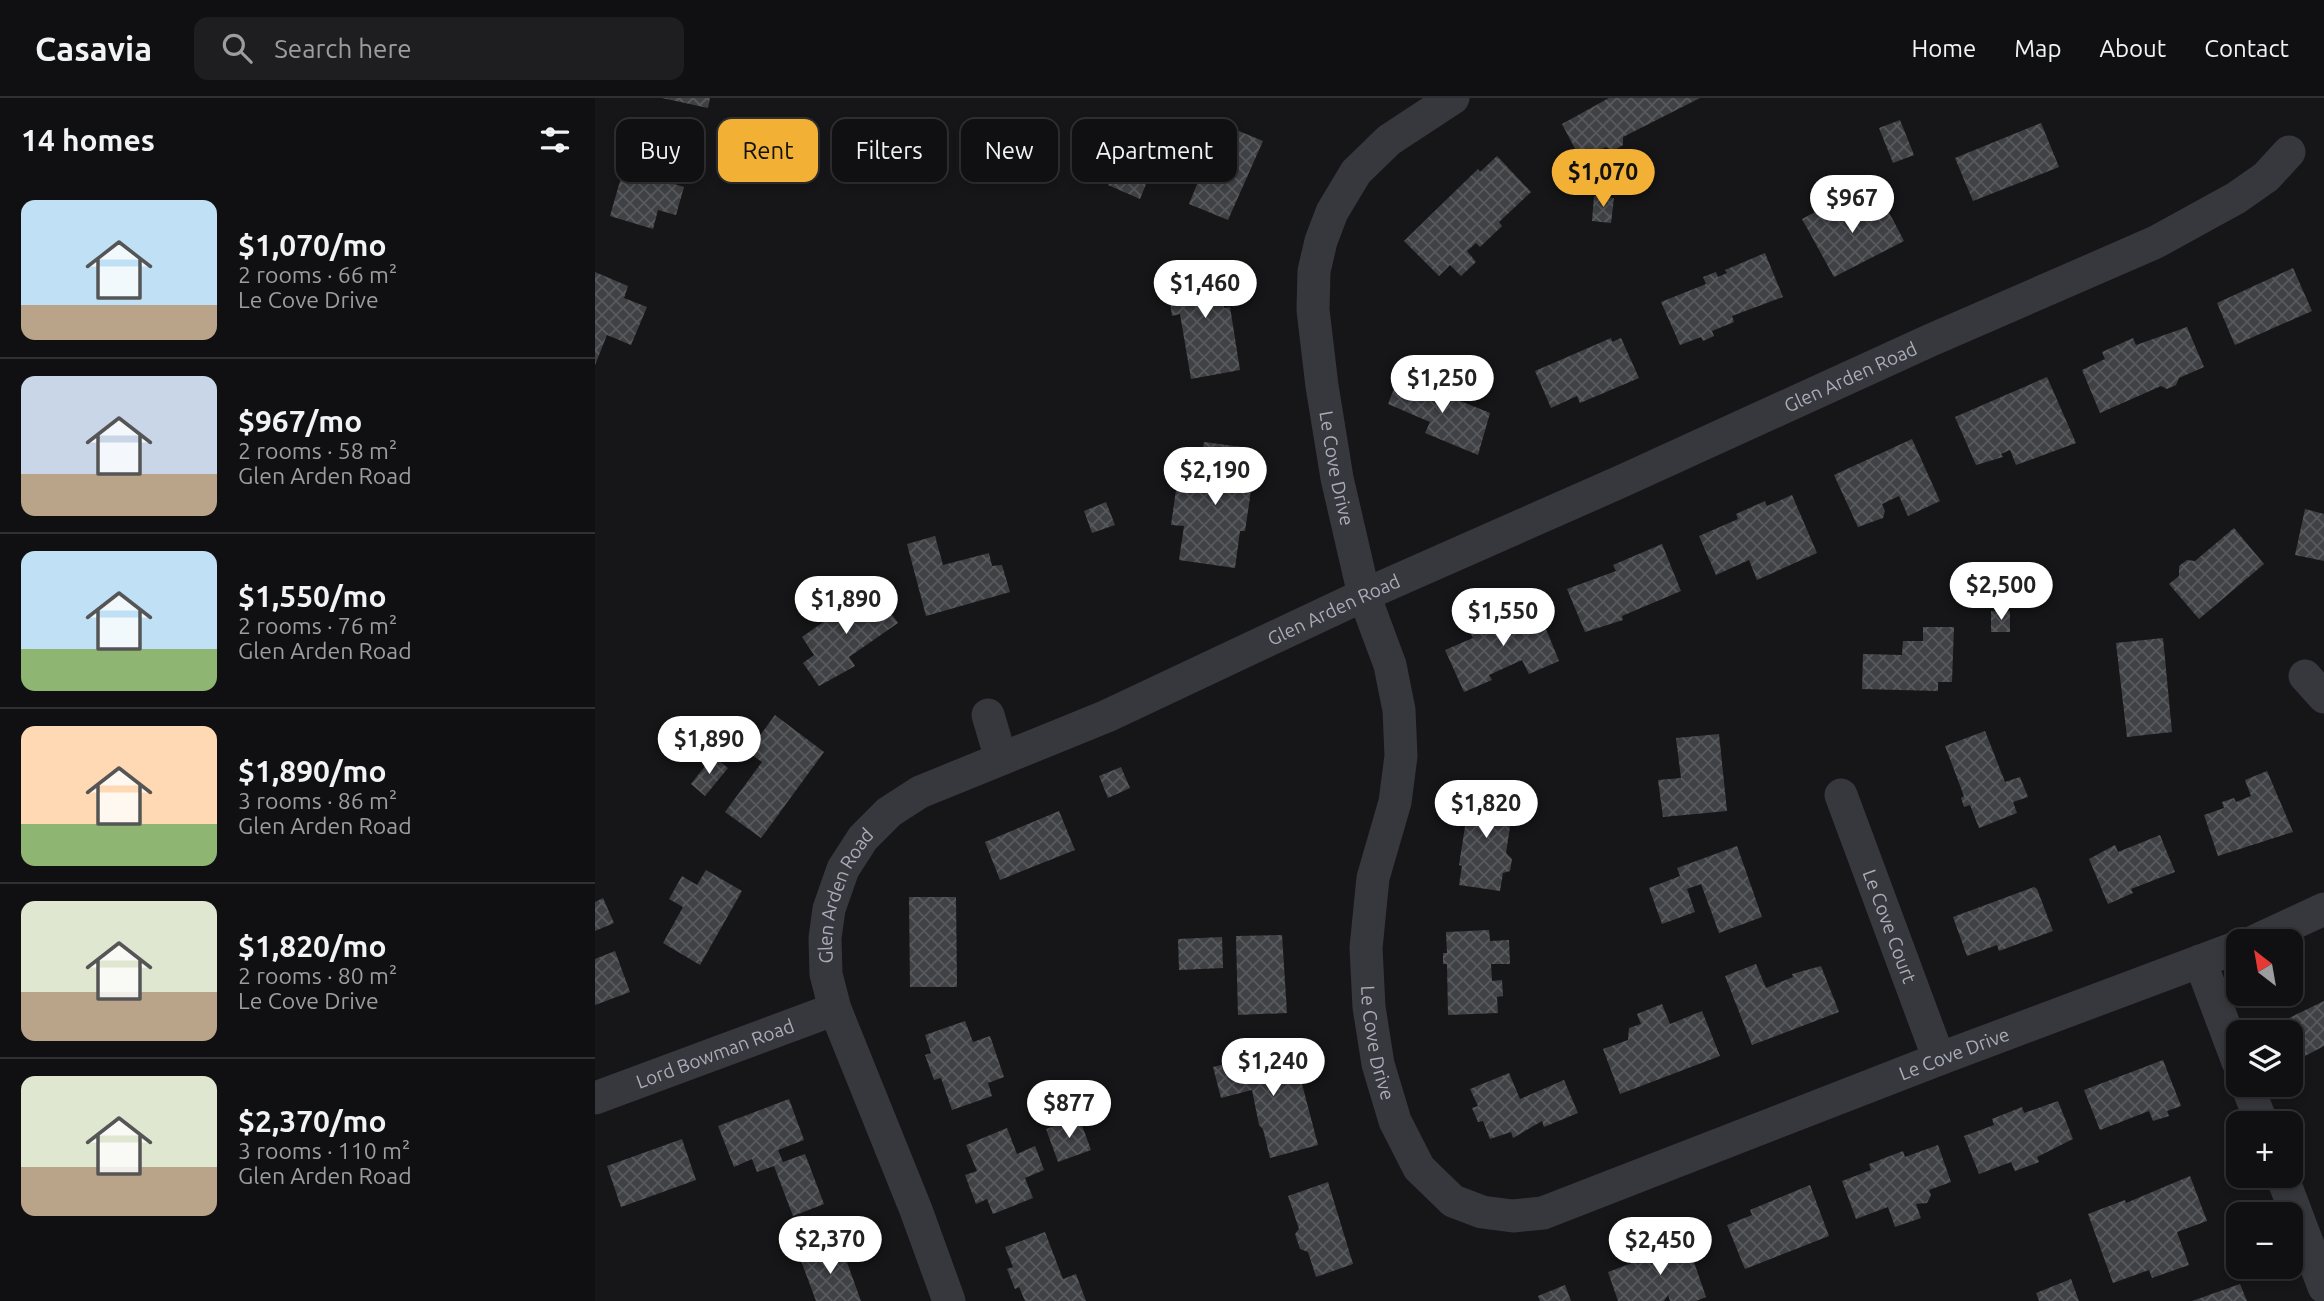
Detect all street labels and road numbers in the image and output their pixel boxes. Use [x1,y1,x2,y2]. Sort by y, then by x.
street label: Glen Arden Road [1781,337,1920,417]
street label: Le Cove Drive [1315,409,1359,528]
street label: Glen Arden Road [1264,570,1403,650]
street label: Glen Arden Road [814,823,878,964]
street label: Le Cove Court [1859,866,1921,987]
street label: Le Cove Drive [1357,985,1399,1103]
street label: Lord Bowman Road [633,1014,797,1093]
street label: Le Cove Drive [1896,1023,2012,1085]

